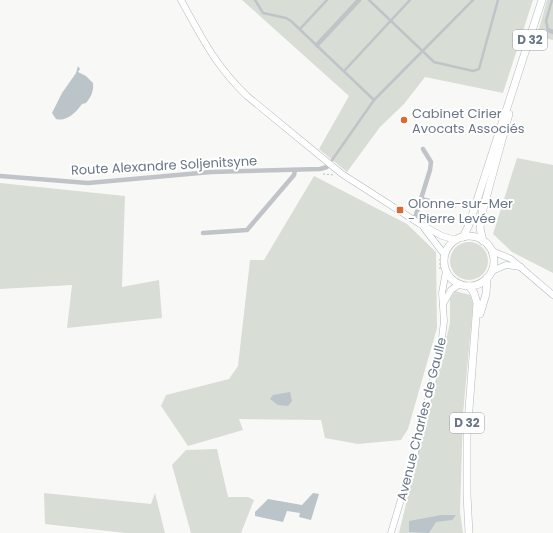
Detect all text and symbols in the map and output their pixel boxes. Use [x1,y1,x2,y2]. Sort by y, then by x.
road number: D 32 [513,30,547,50]
place label: Cabinet Cirier Avocats Associés [412,104,525,138]
marker: Cabinet Cirier Avocats Associés [399,115,409,125]
street label: Route Alexandre Soljenitsyne [70,151,258,180]
place label: Olonne-sur-Mer - Pierre Levée [408,194,513,228]
marker: Olonne-sur-Mer - Pierre Levée [395,205,405,215]
street label: Avenue Charles de Gaulle [392,335,451,503]
road number: D 32 [450,413,484,433]

